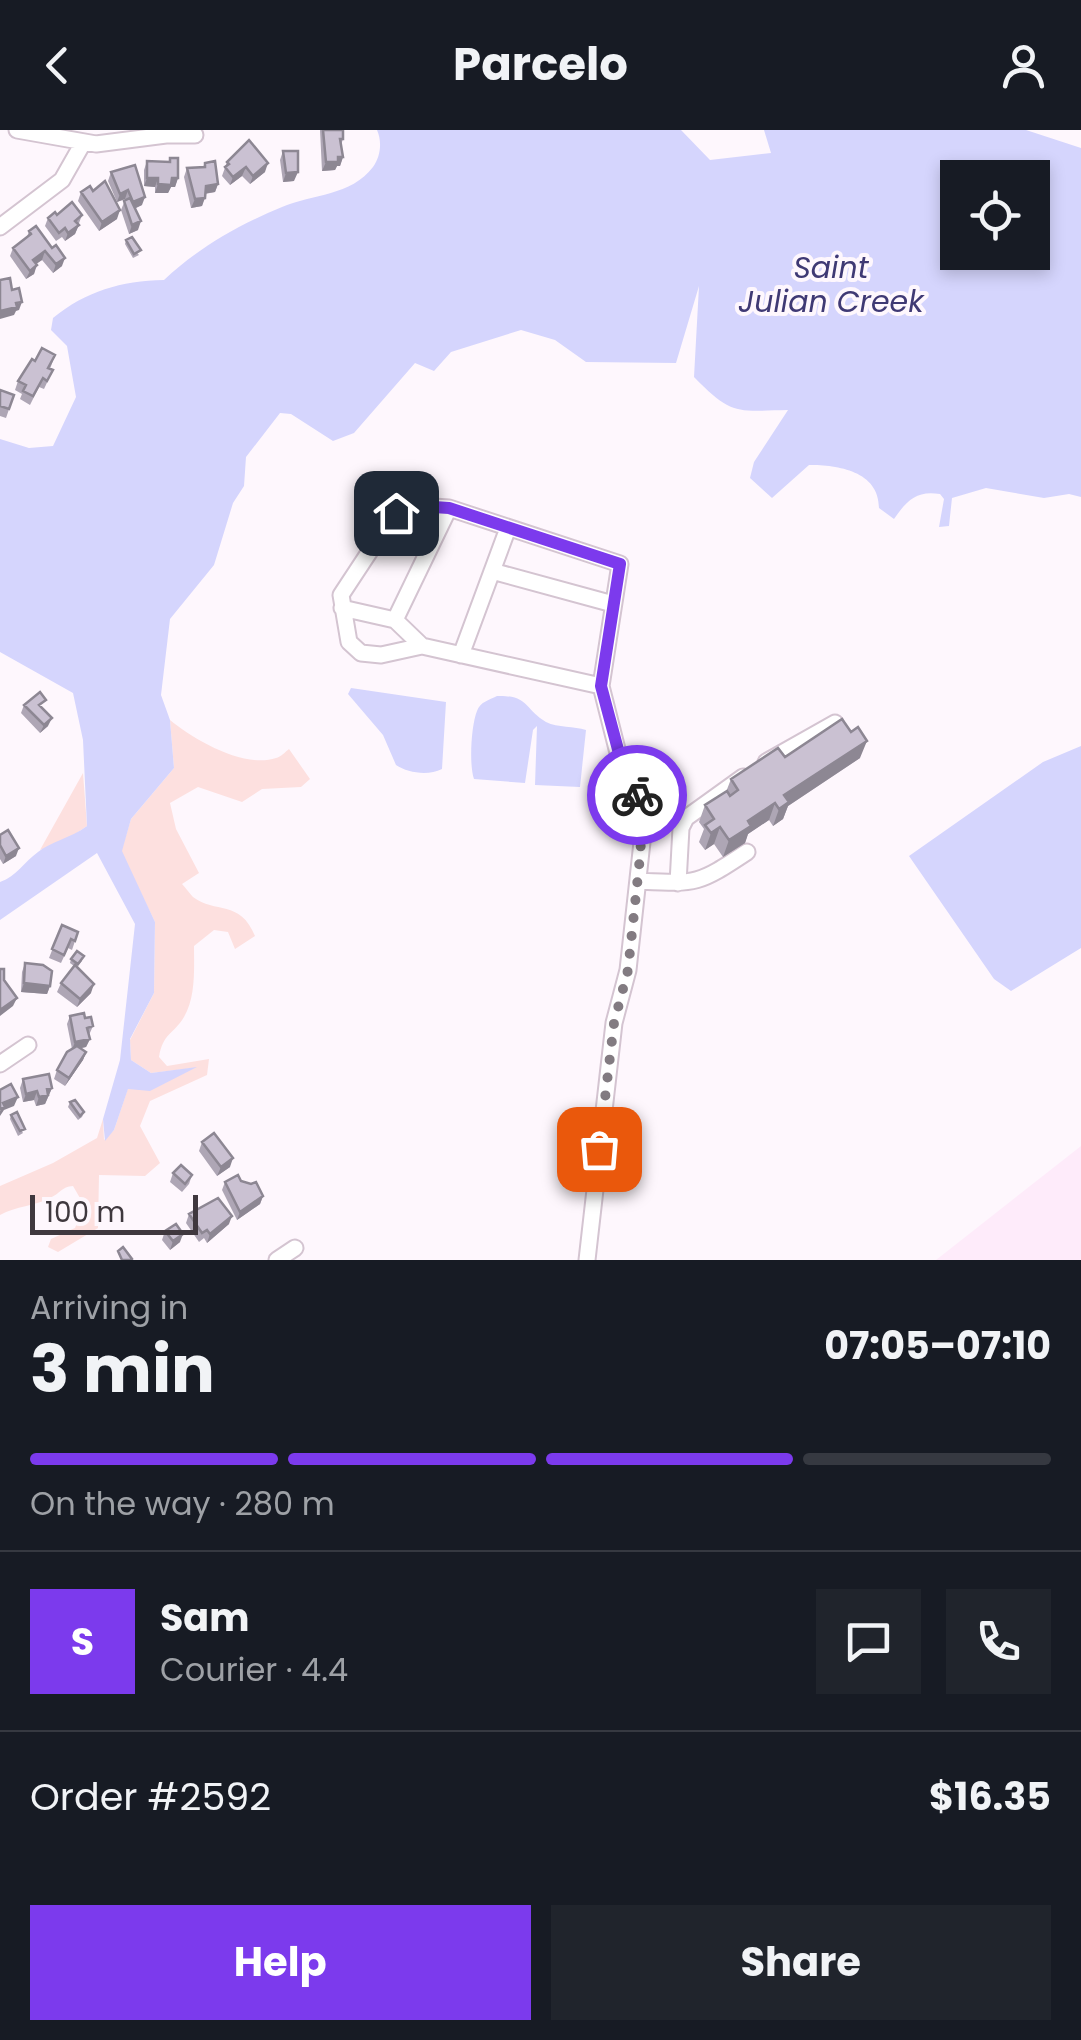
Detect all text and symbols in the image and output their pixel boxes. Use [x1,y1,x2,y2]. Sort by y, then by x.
text: Parcelo [453,33,628,96]
icon: back [30,38,85,93]
icon: person [996,38,1051,93]
map controls [940,160,1050,270]
button: locate [940,160,1050,270]
water label: Saint Julian Creek [738,246,925,323]
pin [354,471,439,556]
icon: home [369,486,424,541]
courier [587,745,687,845]
icon: bike [610,768,665,823]
pin [557,1107,642,1192]
icon: bag [572,1122,627,1177]
scale bar [30,1190,198,1234]
text: 100 m [45,1193,125,1232]
text: Arriving in [30,1285,188,1330]
text: 07:05–07:10 [824,1319,1051,1372]
text: 3 min [30,1324,215,1415]
text: On the way · 280 m [30,1481,335,1526]
button: chat [816,1589,921,1694]
button: phone [946,1589,1051,1694]
text: Sam [160,1591,249,1644]
text: S [71,1615,94,1668]
text: Courier · 4.4 [160,1647,348,1692]
text: Order #2592 [30,1770,271,1823]
text: $16.35 [929,1770,1051,1823]
button: Help [30,1905,531,2020]
button: Share [551,1905,1051,2020]

